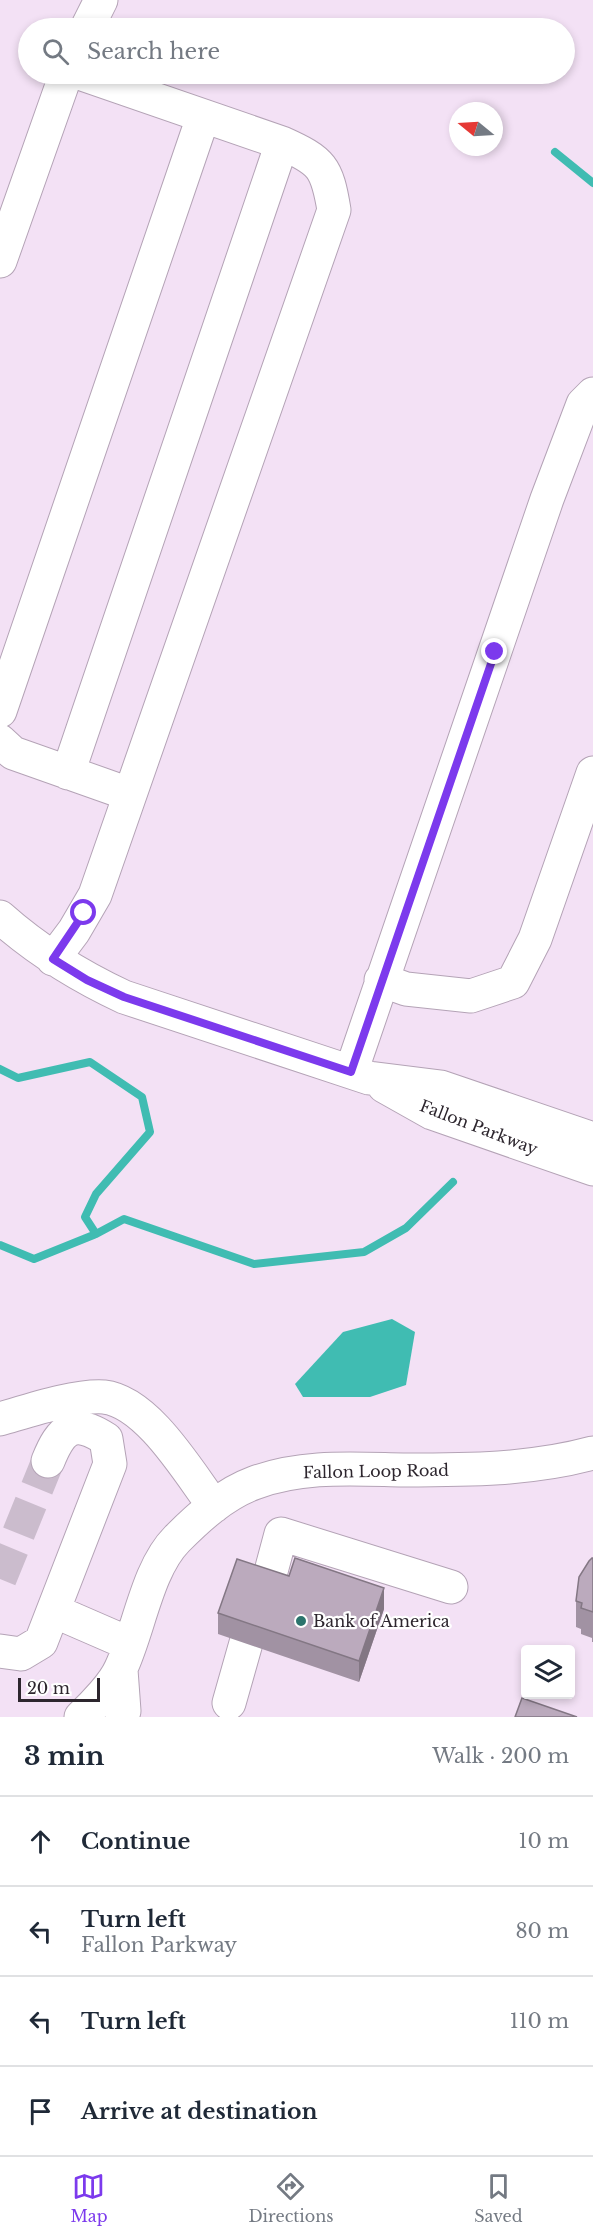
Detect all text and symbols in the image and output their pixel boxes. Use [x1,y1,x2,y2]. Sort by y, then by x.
search box [18,18,575,84]
icon: search [39,35,72,68]
text: Search here [87,38,220,65]
north arrow [449,102,503,156]
route end [481,638,507,664]
route start [70,899,96,925]
street label: Fallon Parkway [417,1095,542,1159]
street label: Fallon Loop Road [303,1460,449,1482]
place label: Bank of America [313,1611,450,1631]
marker: Bank of America [294,1614,308,1628]
map controls [521,1645,575,1699]
button: layers [521,1645,575,1699]
scale bar [18,1675,100,1702]
text: 20 m [27,1678,70,1698]
text: 3 min [24,1740,105,1772]
text: Walk · 200 m [432,1744,569,1768]
icon: ahead [24,1825,57,1858]
text: Continue [81,1828,190,1855]
text: 10 m [519,1829,569,1853]
text: Turn left [81,1906,186,1933]
icon: left [24,1915,57,1948]
text: 80 m [515,1919,569,1943]
text: Fallon Parkway [81,1933,237,1957]
icon: left [24,2005,57,2038]
text: Turn left [81,2008,186,2035]
text: 110 m [510,2009,569,2033]
icon: arrive [24,2095,57,2128]
text: Arrive at destination [81,2098,318,2125]
tab: Map [70,2170,108,2226]
tab: Directions [248,2170,333,2226]
tab: Saved [474,2170,523,2226]

